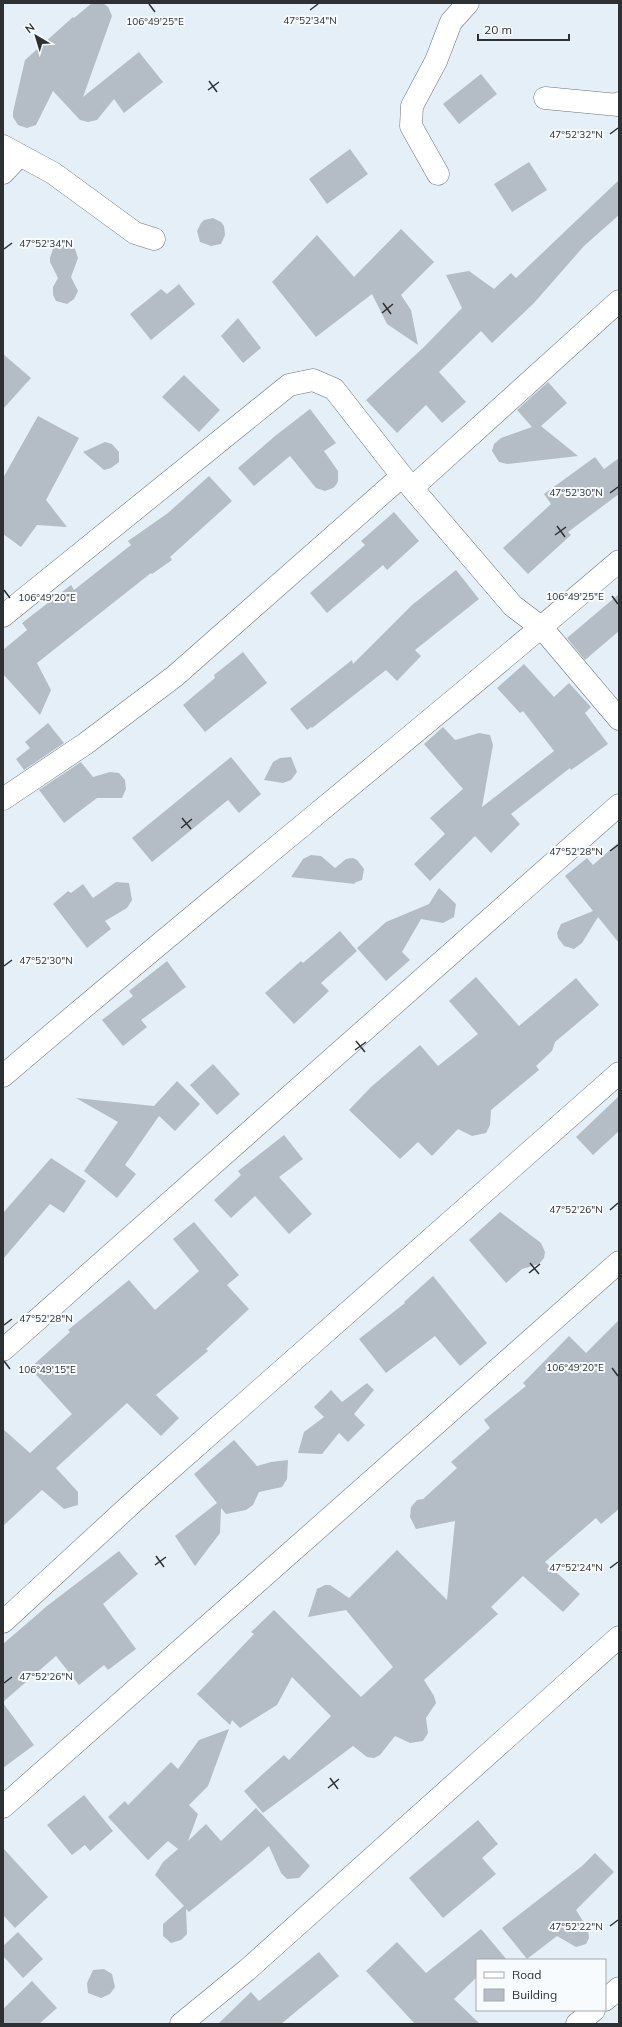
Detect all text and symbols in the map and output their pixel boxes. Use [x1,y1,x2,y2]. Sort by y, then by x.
text: 47°52'34"N [283,14,337,27]
text: 106°49'25"E [126,15,184,28]
north arrow [16,16,56,56]
scale bar [478,16,569,42]
text: N [22,20,37,36]
text: 20 m [484,22,512,37]
text: 47°52'32"N [549,128,603,141]
text: 47°52'34"N [19,237,73,250]
text: 47°52'30"N [549,486,603,499]
text: 106°49'25"E [546,590,604,603]
text: 106°49'20"E [18,591,76,604]
text: 47°52'28"N [549,845,603,858]
text: 47°52'30"N [19,954,73,967]
text: 47°52'26"N [549,1203,603,1216]
text: 47°52'28"N [19,1312,73,1325]
text: 106°49'20"E [546,1361,604,1374]
text: 106°49'15"E [18,1363,76,1376]
text: 47°52'24"N [549,1561,603,1574]
text: 47°52'26"N [19,1670,73,1683]
text: 47°52'22"N [549,1920,603,1933]
legend [476,1959,606,2011]
text: Road [512,1967,541,1982]
text: Building [512,1987,557,2002]

